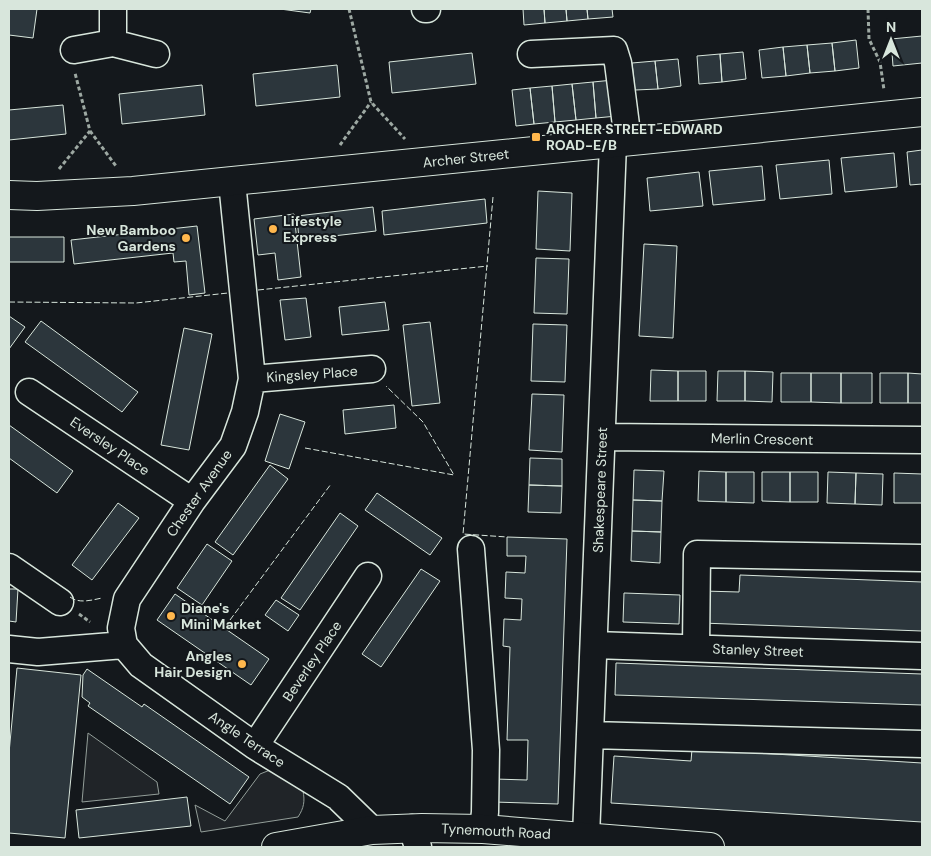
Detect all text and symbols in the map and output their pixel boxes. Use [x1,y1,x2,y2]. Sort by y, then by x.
north arrow [866,15,916,65]
text: N [886,18,896,36]
place label: ARCHER STREET-EDWARD ROAD-E/B [546,120,723,154]
marker: ARCHER STREET-EDWARD ROAD-E/B [530,131,542,143]
street label: Archer Street [422,145,510,171]
place label: Lifestyle Express [283,212,342,246]
place label: New Bamboo Gardens [86,221,176,255]
marker: Lifestyle Express [267,223,279,235]
marker: New Bamboo Gardens [180,232,192,244]
street label: Kingsley Place [266,362,358,386]
street label: Eversley Place [67,413,153,479]
street label: Shakespeare Street [589,427,611,553]
street label: Merlin Crescent [711,429,813,449]
street label: Chester Avenue [162,446,236,540]
place label: Diane's Mini Market [181,599,261,633]
marker: Diane's Mini Market [165,610,177,622]
street label: Beverley Place [278,617,346,705]
street label: Stanley Street [712,639,804,661]
place label: Angles Hair Design [154,647,232,681]
marker: Angles Hair Design [236,658,248,670]
street label: Angle Terrace [205,707,289,771]
street label: Tynemouth Road [441,819,551,843]

